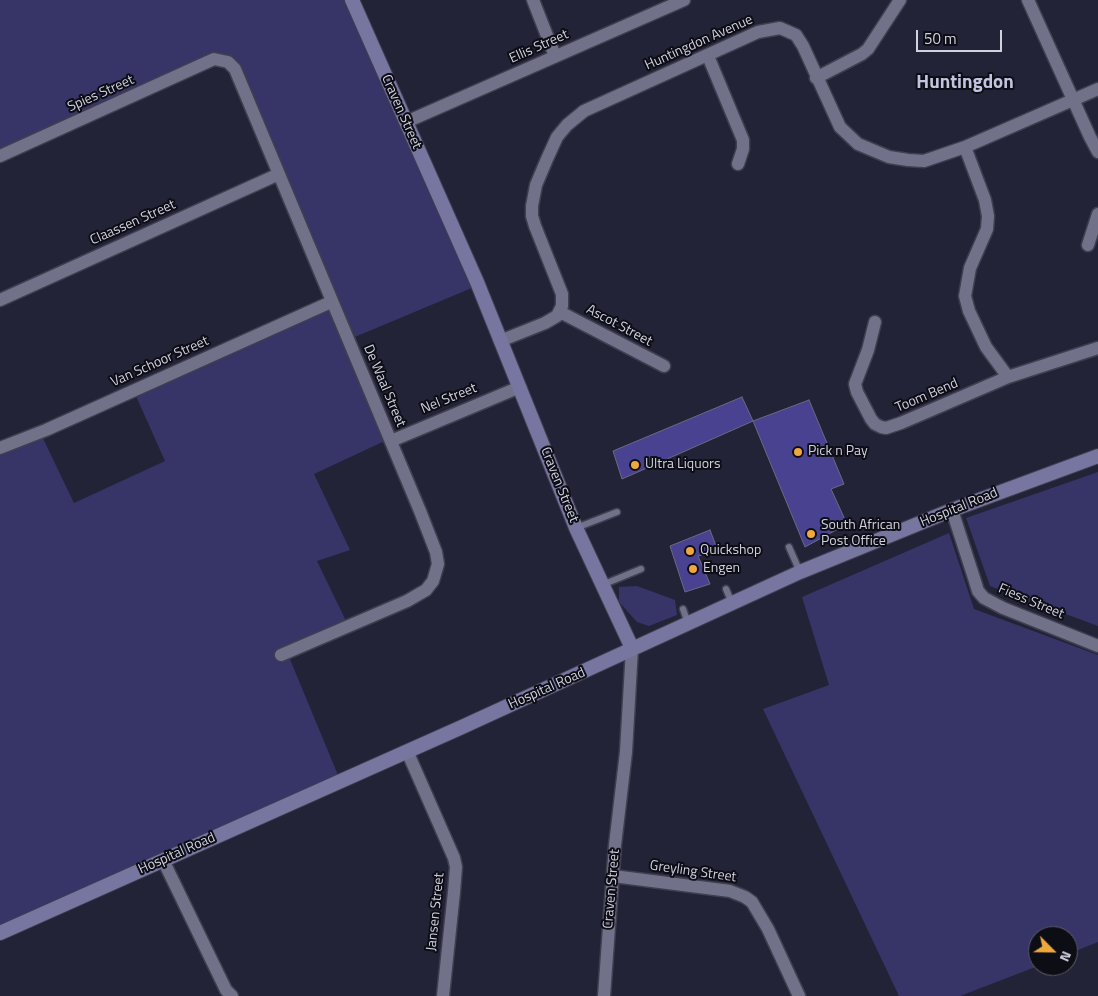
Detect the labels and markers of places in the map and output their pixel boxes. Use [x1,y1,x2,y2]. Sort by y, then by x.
place label: Pick n Pay [808,444,868,460]
marker: Pick n Pay [792,446,804,458]
place label: Ultra Liquors [645,457,720,473]
marker: Ultra Liquors [629,459,641,471]
place label: South African Post Office [821,518,900,550]
marker: South African Post Office [805,528,817,540]
place label: Quickshop [700,543,761,559]
marker: Quickshop [684,545,696,557]
place label: Engen [703,561,740,577]
marker: Engen [687,563,699,575]

